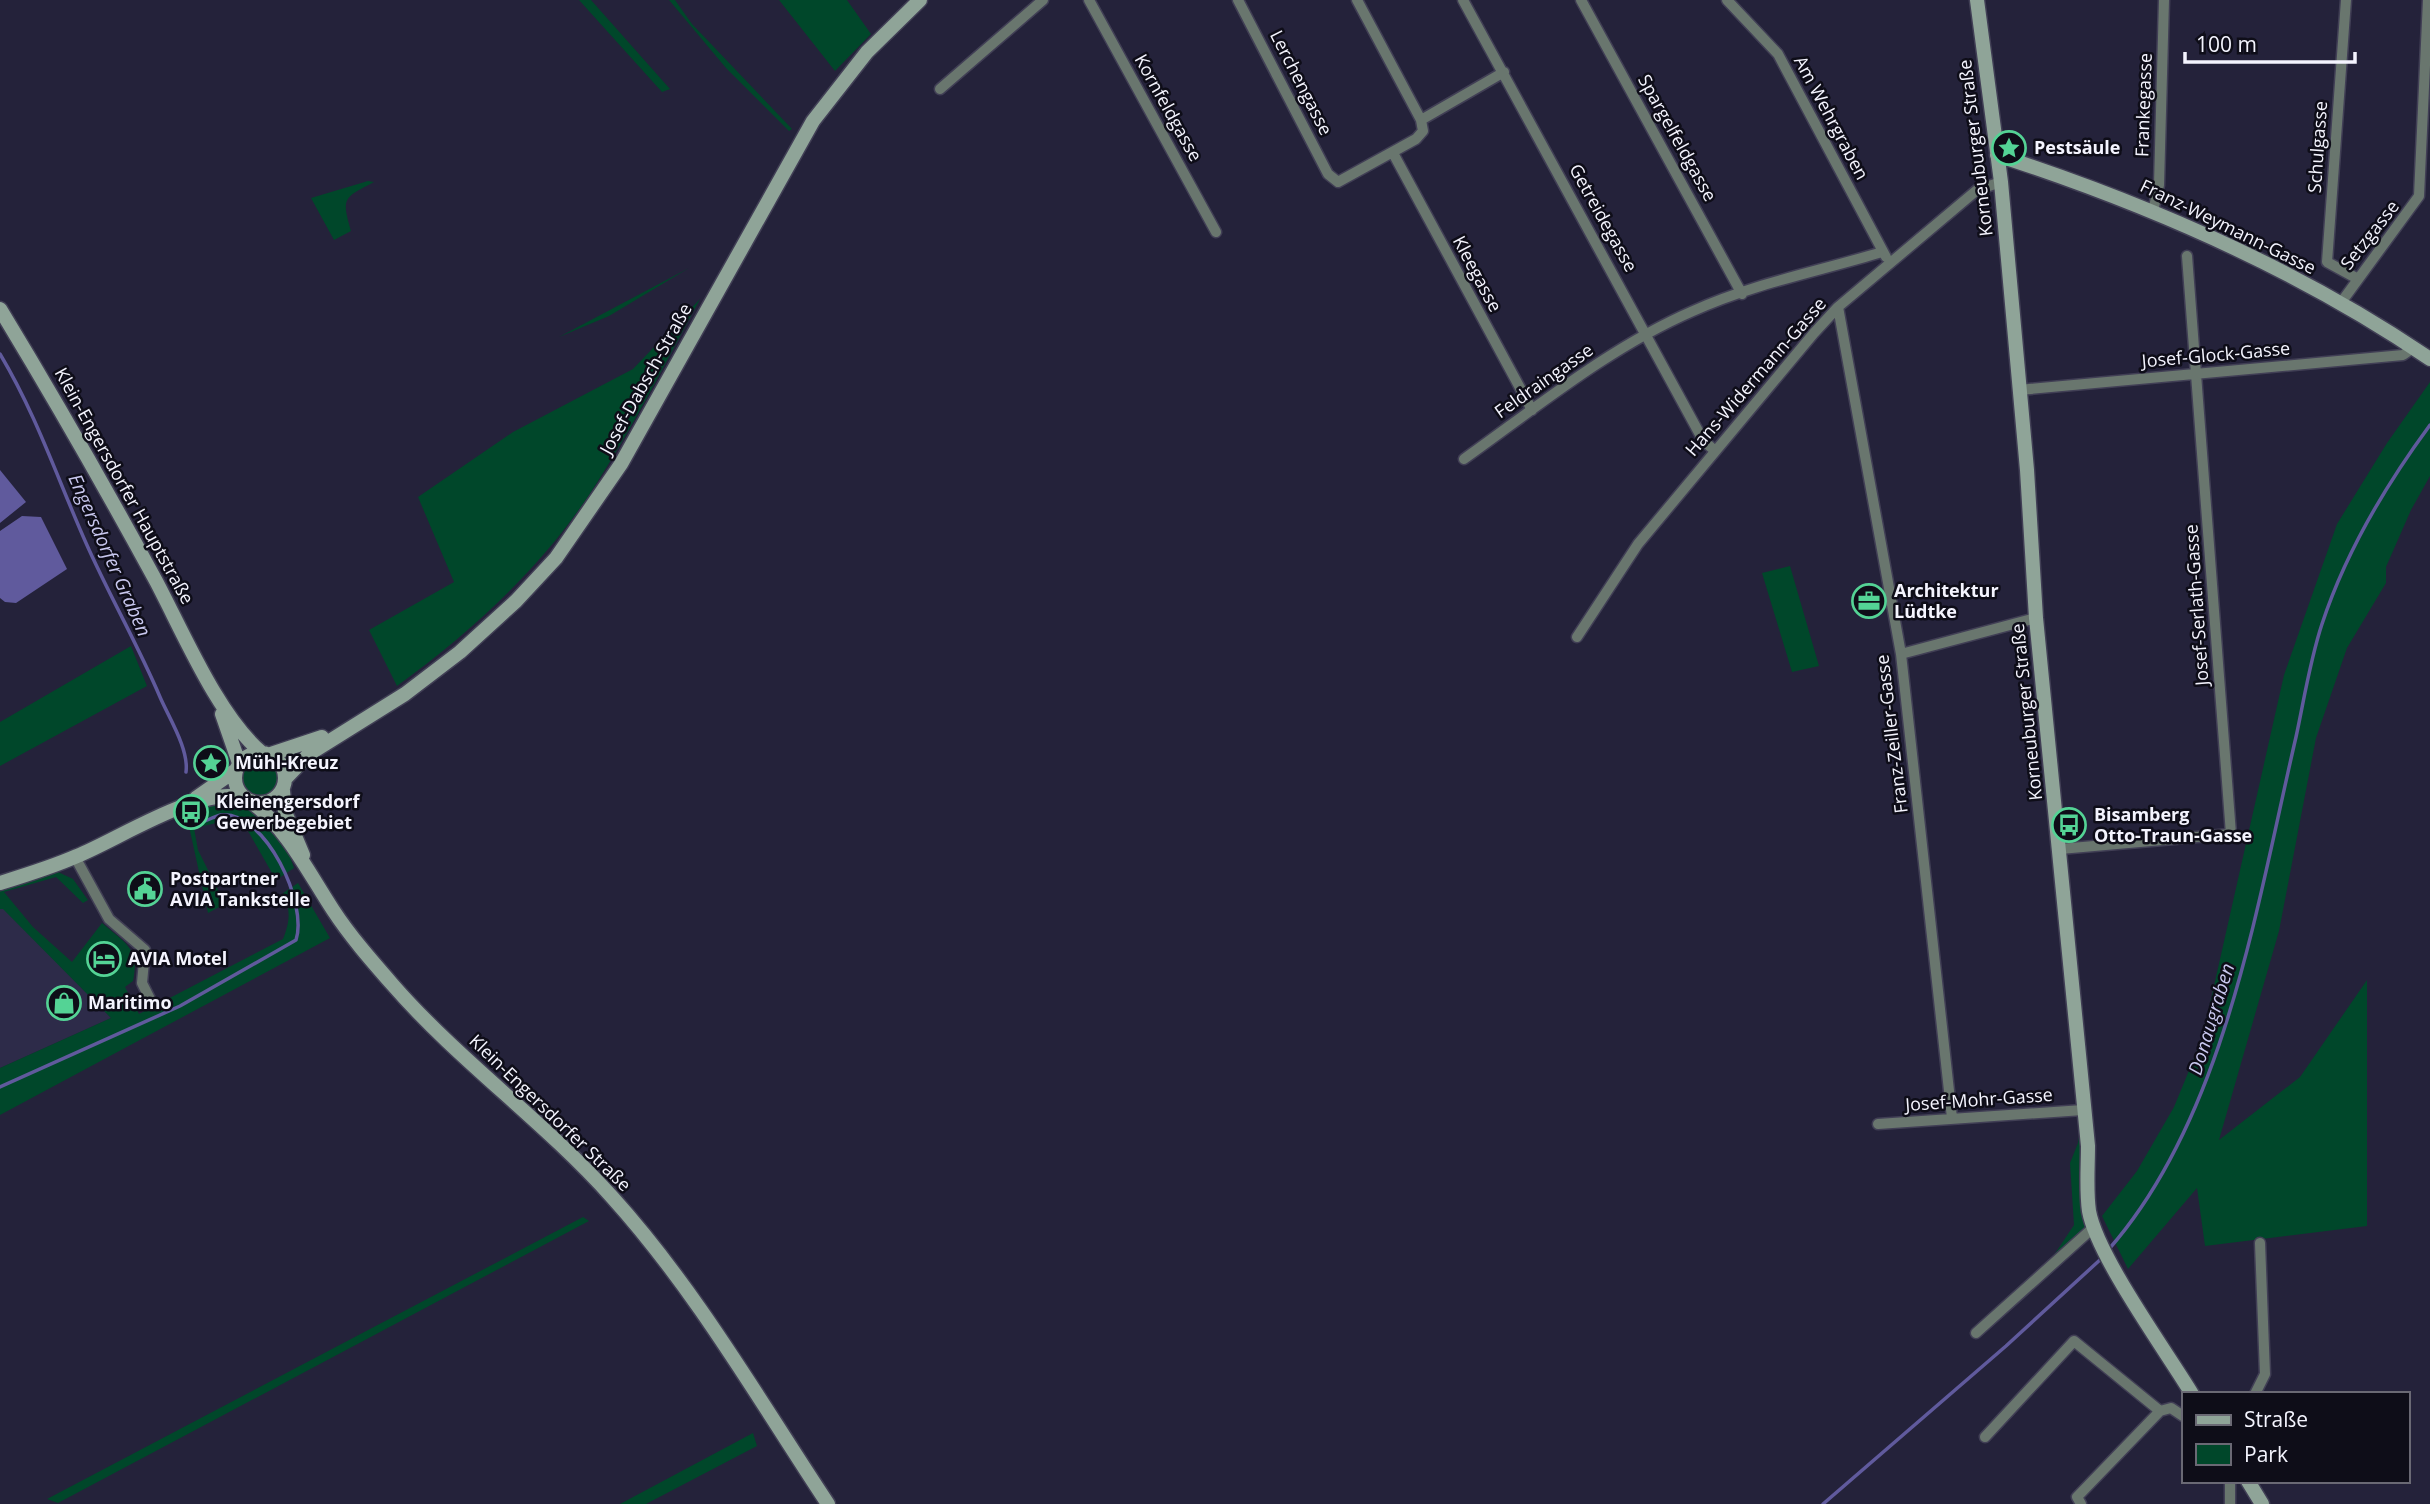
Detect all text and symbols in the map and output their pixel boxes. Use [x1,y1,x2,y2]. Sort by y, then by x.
scale bar [2185,21,2355,65]
street label: Lerchengasse [1265,26,1339,139]
text: 100 m [2196,30,2257,58]
street label: Kornfeldgasse [1130,50,1208,165]
street label: Am Wehrgraben [1789,51,1875,184]
street label: Frankegasse [2129,52,2157,158]
street label: Korneuburger Straße [1952,58,1998,238]
street label: Spargelfeldgasse [1633,70,1723,205]
street label: Schulgasse [2302,100,2332,194]
place icon: Pestsäule [1990,129,2028,167]
place label: Pestsäule [2034,135,2120,159]
street label: Getreidegasse [1564,159,1643,276]
street label: Franz-Weymann-Gasse [2137,173,2320,279]
street label: Setzgasse [2335,195,2404,274]
street label: Kleegasse [1448,231,1508,316]
street label: Hans-Widermann-Gasse [1680,292,1831,461]
street label: Josef-Dabsch-Straße [593,299,697,460]
street label: Josef-Glock-Gasse [2139,336,2291,373]
street label: Feldraingasse [1489,337,1597,423]
street label: Klein-Engersdorfer Hauptstraße [50,363,200,608]
water label: Engersdorfer Graben [62,470,158,640]
street label: Josef-Serlath-Gasse [2178,524,2214,689]
place label: Architektur Lüdtke [1894,578,1999,623]
office icon: Architektur Lüdtke [1850,582,1888,620]
street label: Korneuburger Straße [2005,623,2047,802]
street label: Franz-Zeiller-Gasse [1869,653,1913,815]
place icon: Mühl-Kreuz [192,744,230,782]
place label: Mühl-Kreuz [235,750,339,774]
place label: Kleinengersdorf Gewerbegebiet [216,789,361,834]
bus stop icon: Kleinengersdorf Gewerbegebiet [172,793,210,831]
place label: Bisamberg Otto-Traun-Gasse [2094,802,2252,847]
bus stop icon: Bisamberg Otto-Traun-Gasse [2050,806,2088,844]
place label: Postpartner AVIA Tankstelle [170,866,310,911]
public building icon: Postpartner AVIA Tankstelle [126,870,164,908]
hotel icon: AVIA Motel [85,940,123,978]
place label: AVIA Motel [128,946,227,970]
water label: Donaugraben [2182,960,2240,1078]
shop icon: Maritimo [45,984,83,1022]
place label: Maritimo [88,990,172,1014]
street label: Klein-Engersdorfer Straße [465,1029,637,1196]
street label: Josef-Mohr-Gasse [1902,1082,2053,1116]
legend [2182,1392,2409,1483]
text: Straße [2244,1405,2308,1433]
text: Park [2244,1440,2288,1468]

